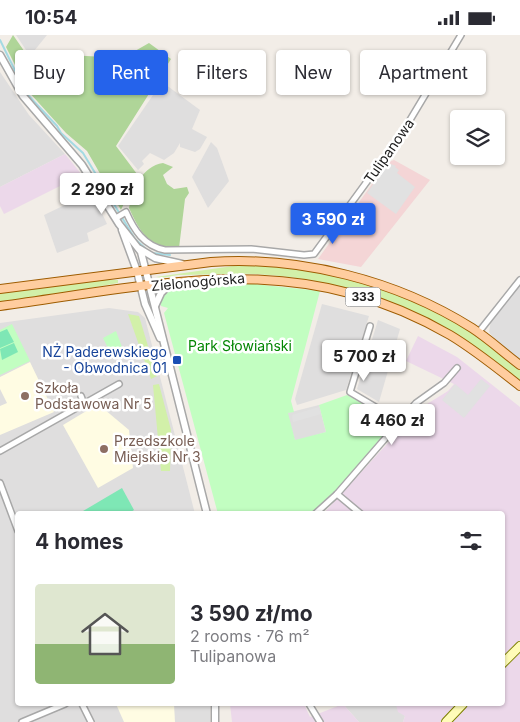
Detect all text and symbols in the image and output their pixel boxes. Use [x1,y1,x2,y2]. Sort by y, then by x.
text: 10:54 [25,6,77,29]
chip: Buy [15,50,84,95]
chip: Rent [94,50,168,95]
chip: Filters [178,50,266,95]
chip: New [276,50,350,95]
chip: Apartment [360,50,486,95]
map controls [450,110,505,165]
button: layers [450,110,505,165]
street label: Tulipanowa [360,115,417,186]
pin: 2 290 zł [50,173,154,215]
text: 2 290 zł [71,179,133,199]
pin: 3 590 zł [281,203,385,245]
text: 3 590 zł [302,209,364,229]
street label: Zielonogórska [150,269,246,294]
road number: 333 [346,287,380,307]
park label: Park Słowiański [188,337,292,354]
pin: 5 700 zł [312,339,416,382]
place label: NŻ Paderewskiego - Obwodnica 01 [42,343,167,376]
text: 5 700 zł [333,346,395,366]
marker: NŻ Paderewskiego - Obwodnica 01 [171,354,183,366]
place label: Szkoła Podstawowa Nr 5 [35,379,152,412]
marker: Szkoła Podstawowa Nr 5 [19,390,31,402]
pin: 4 460 zł [340,403,444,446]
text: 4 460 zł [360,410,424,430]
place label: Przedszkole Miejskie Nr 3 [114,432,201,465]
marker: Przedszkole Miejskie Nr 3 [98,443,110,455]
icon: filters [457,527,485,555]
text: 4 homes [35,529,124,554]
text: 3 590 zł/mo [190,601,313,626]
icon: home [75,604,135,664]
text: 2 rooms · 76 m² [190,626,310,646]
text: Tulipanowa [190,646,276,666]

